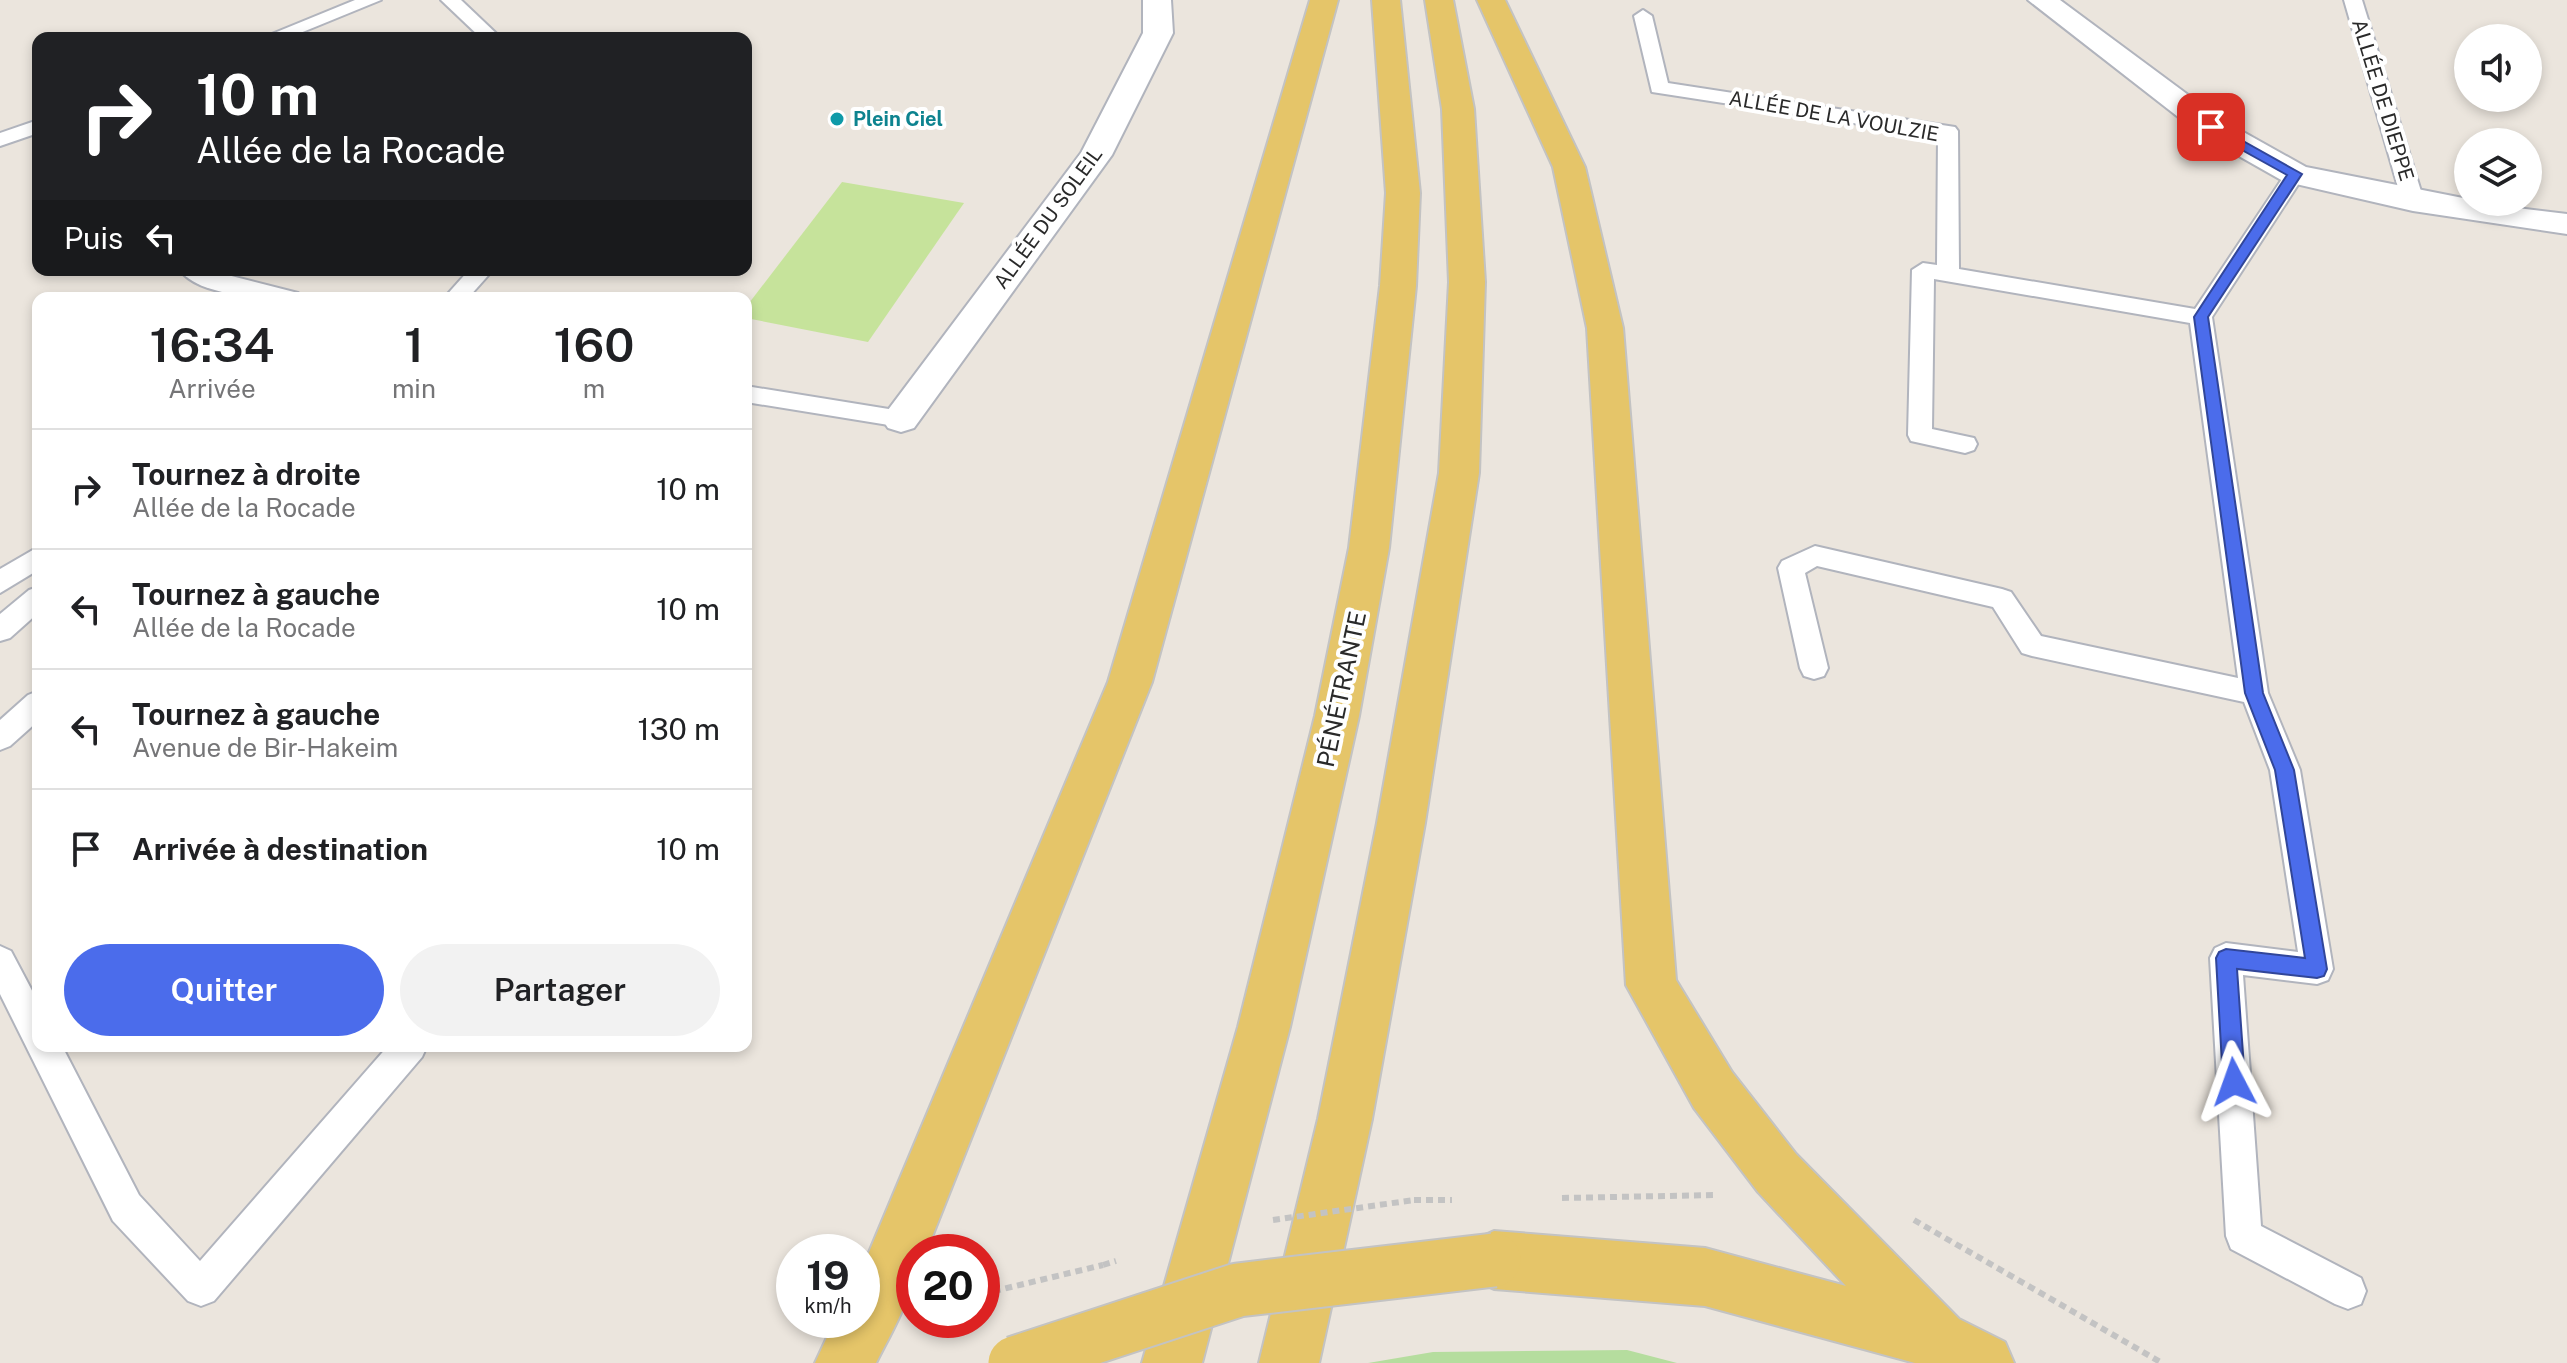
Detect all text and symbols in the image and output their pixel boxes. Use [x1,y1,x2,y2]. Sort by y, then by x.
street label: ALLÉE DE DIEPPE [2347,16,2420,184]
map controls [2454,24,2542,216]
button: sound [2454,24,2542,112]
text: 10 m [196,62,319,128]
icon: right [64,64,168,168]
street label: ALLÉE DE LA VOULZIE [1727,85,1941,146]
pin [2177,93,2245,161]
icon: arrive [2189,105,2233,149]
place label: Plein Ciel [853,107,943,131]
marker: Plein Ciel [828,110,846,128]
button: layers [2454,128,2542,216]
text: Allée de la Rocade [196,129,506,171]
street label: ALLÉE DU SOLEIL [988,142,1107,293]
icon: left [139,216,183,260]
text: Puis [64,220,123,256]
text: 16:34 [150,316,274,373]
text: 1 [404,316,424,373]
text: 160 [554,316,634,373]
text: Arrivée [168,373,256,404]
text: min [392,373,436,404]
text: m [583,373,605,404]
text: Tournez à droite [132,456,361,492]
icon: right [64,467,108,511]
text: 10 m [656,471,720,507]
text: Allée de la Rocade [132,492,356,523]
text: Tournez à gauche [132,576,380,612]
icon: left [64,587,108,631]
text: 10 m [656,591,720,627]
street label: PÉNÉTRANTE [1311,609,1371,769]
text: Allée de la Rocade [132,612,356,643]
text: Tournez à gauche [132,696,380,732]
icon: left [64,707,108,751]
text: 130 m [637,711,720,747]
text: Avenue de Bir-Hakeim [132,732,398,763]
icon: arrive [64,827,108,871]
text: Arrivée à destination [132,831,428,867]
text: 10 m [656,831,720,867]
button: Quitter [64,944,384,1036]
button: Partager [400,944,720,1036]
position arrow [2192,1040,2276,1124]
speed limit sign: 20 [896,1234,1000,1338]
text: 19 [806,1252,850,1299]
text: km/h [804,1294,852,1318]

